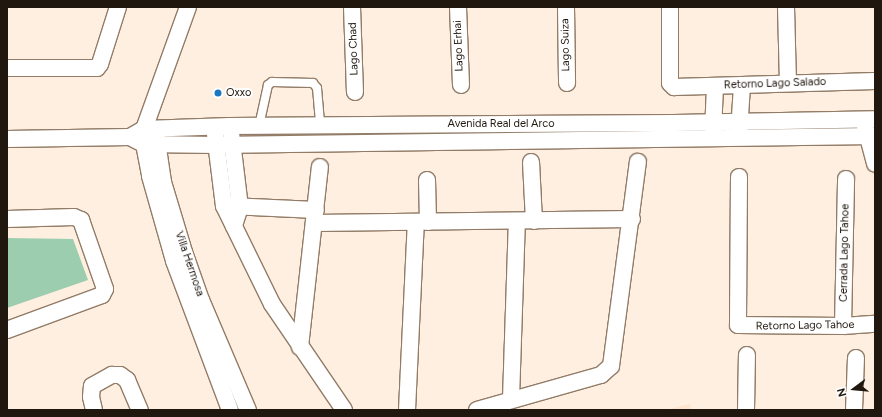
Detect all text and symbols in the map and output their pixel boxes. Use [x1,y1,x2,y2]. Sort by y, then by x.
street label: Lago Suiza [559,18,573,72]
street label: Lago Erhai [452,20,466,72]
street label: Lago Chad [346,22,362,76]
street label: Retorno Lago Salado [724,76,826,92]
place label: Oxxo [226,86,251,100]
marker: Oxxo [213,88,223,98]
street label: Avenida Real del Arco [447,117,555,131]
street label: Cerrada Lago Tahoe [838,204,852,302]
street label: Villa Hermosa [172,230,206,298]
street label: Retorno Lago Tahoe [756,319,854,333]
north arrow [834,369,874,409]
text: N [835,387,849,398]

